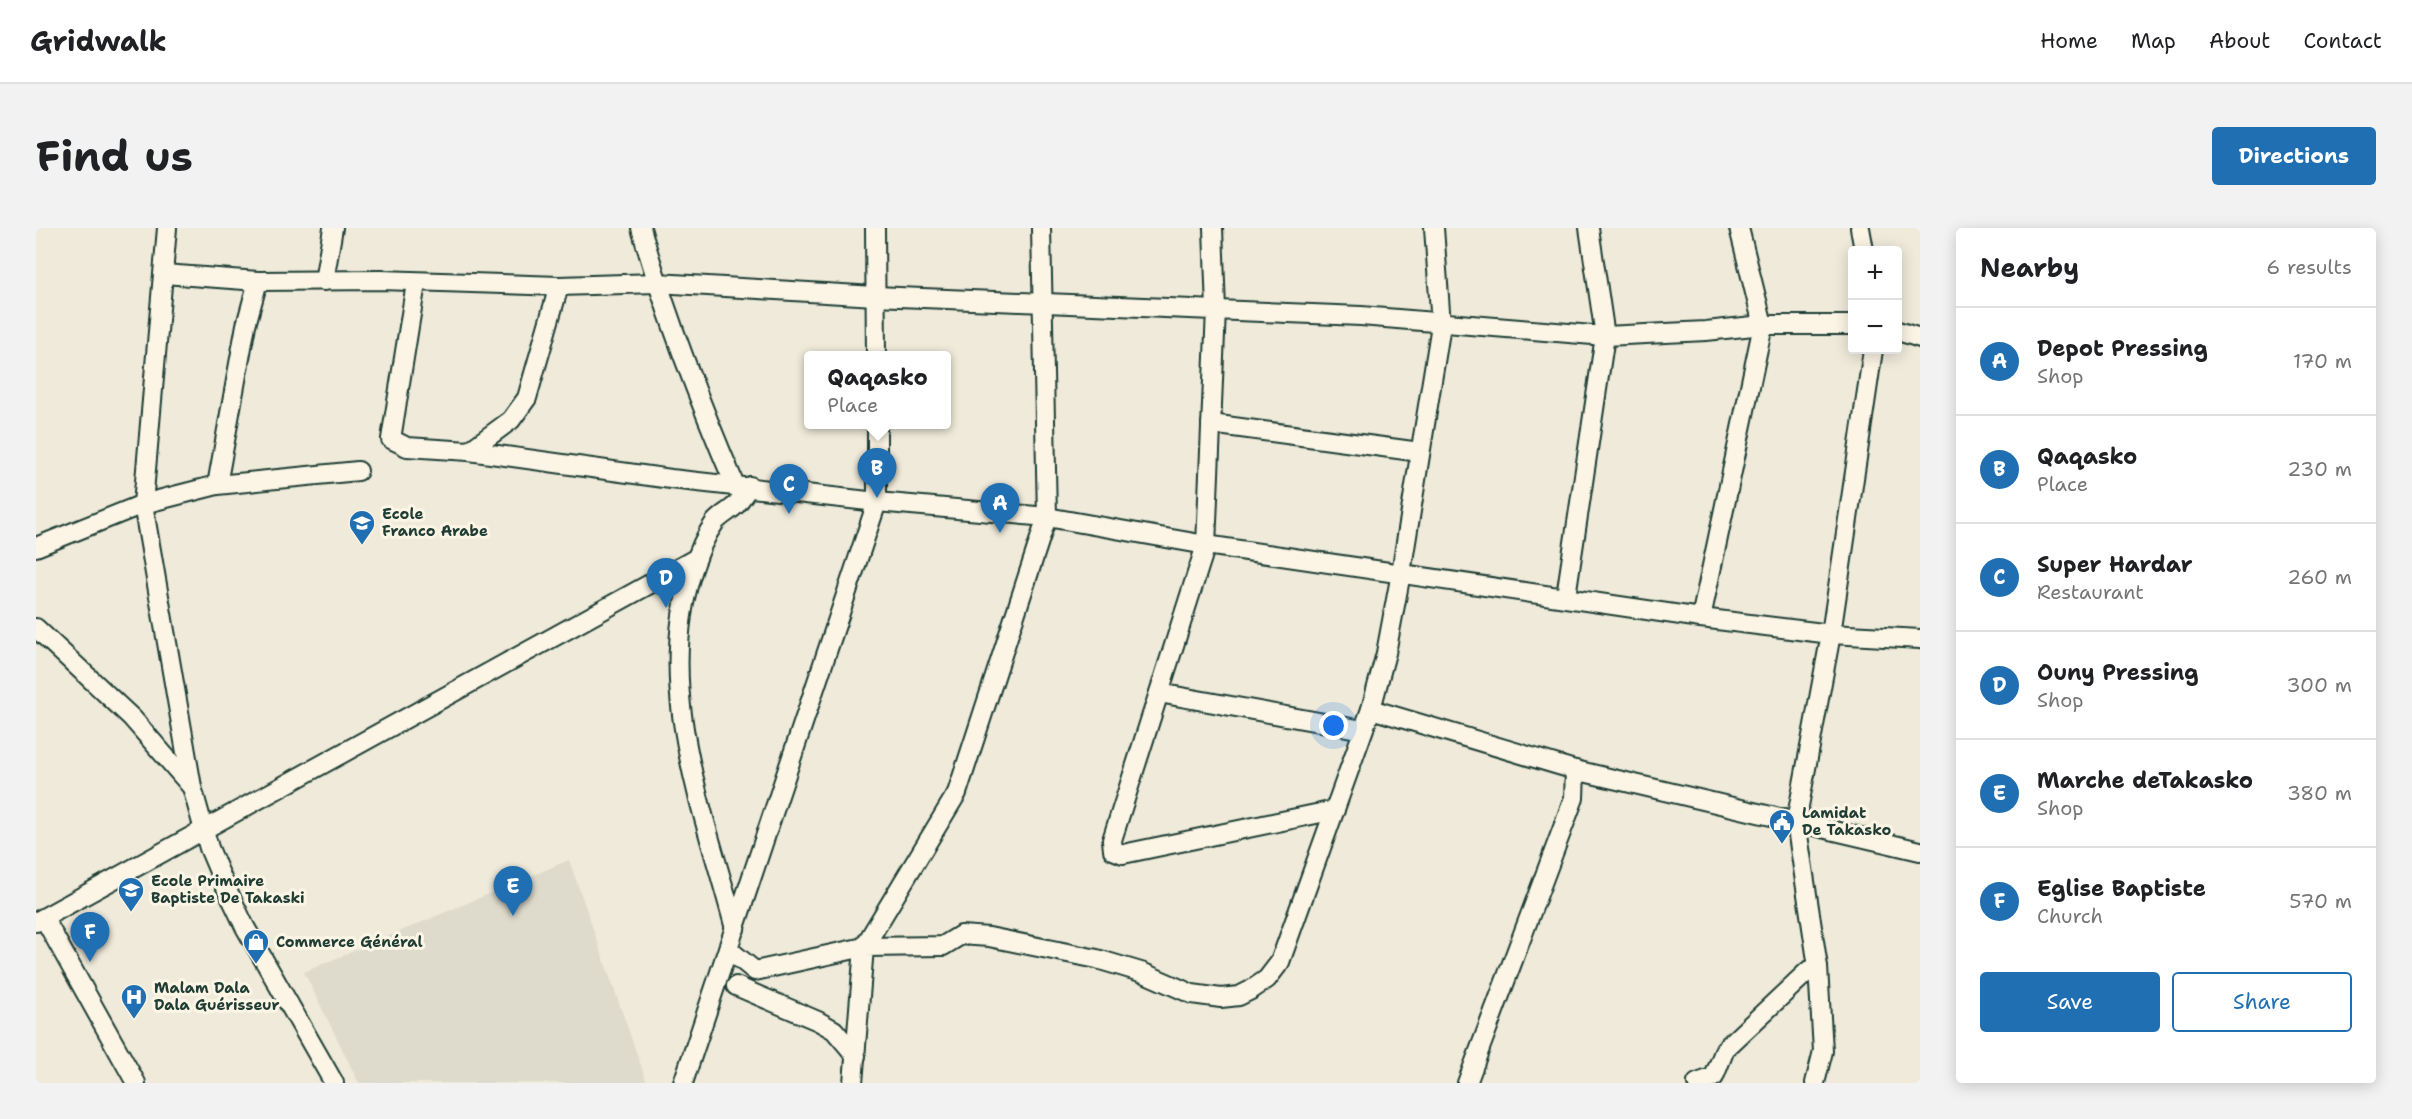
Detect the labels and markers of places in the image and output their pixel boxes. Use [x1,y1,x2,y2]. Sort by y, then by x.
pin: B [858,448,896,498]
pin: C [770,464,808,514]
pin: A [980,484,1020,533]
place label: Ecole Franco Arabe [382,504,488,541]
school or university icon: Ecole Franco Arabe [347,508,377,546]
pin: D [646,558,686,608]
place label: Lamidat De Takasko [1802,803,1891,840]
public building icon: Lamidat De Takasko [1767,807,1797,845]
pin: E [494,866,532,916]
place label: Ecole Primaire Baptiste De Takaski [151,871,305,908]
school or university icon: Ecole Primaire Baptiste De Takaski [116,875,146,913]
pin: F [70,912,110,962]
shop icon: Commerce Général [241,927,271,965]
place label: Commerce Général [276,932,423,952]
place label: Malam Dala Dala Guérisseur [154,978,280,1015]
hospital icon: Malam Dala Dala Guérisseur [119,982,149,1020]

